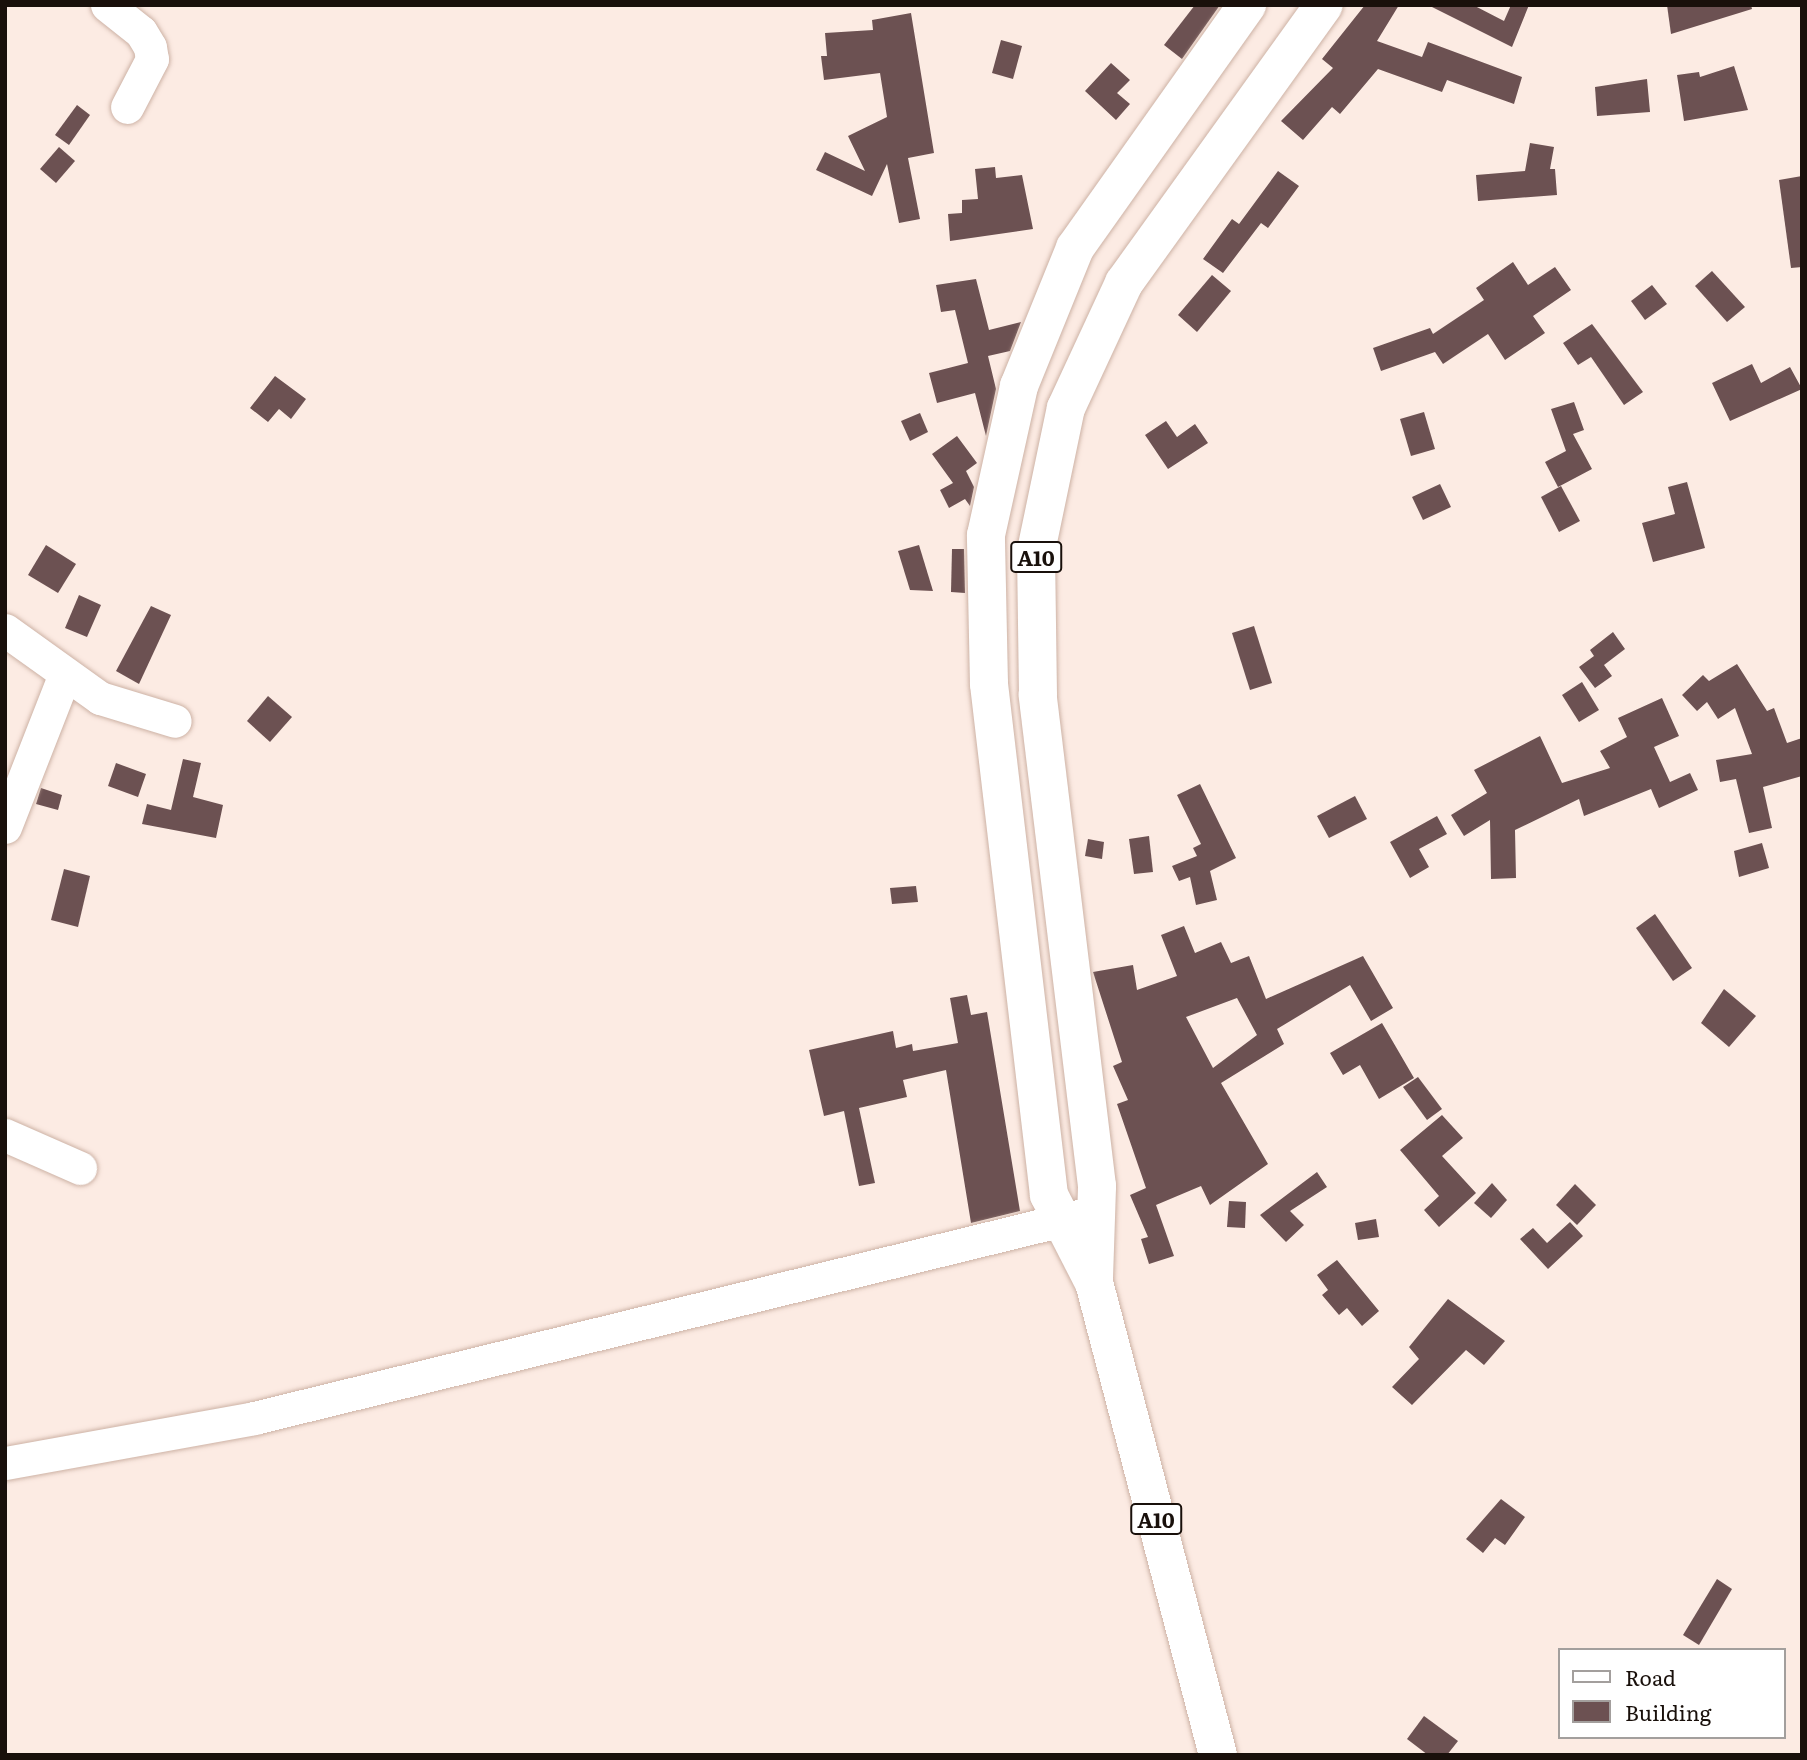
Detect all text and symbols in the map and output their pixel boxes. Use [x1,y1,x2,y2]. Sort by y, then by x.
road number: A10 [1010,540,1062,574]
road number: A10 [1130,1502,1182,1536]
legend [1559,1648,1786,1739]
text: Road [1625,1661,1676,1692]
text: Building [1625,1696,1711,1727]

